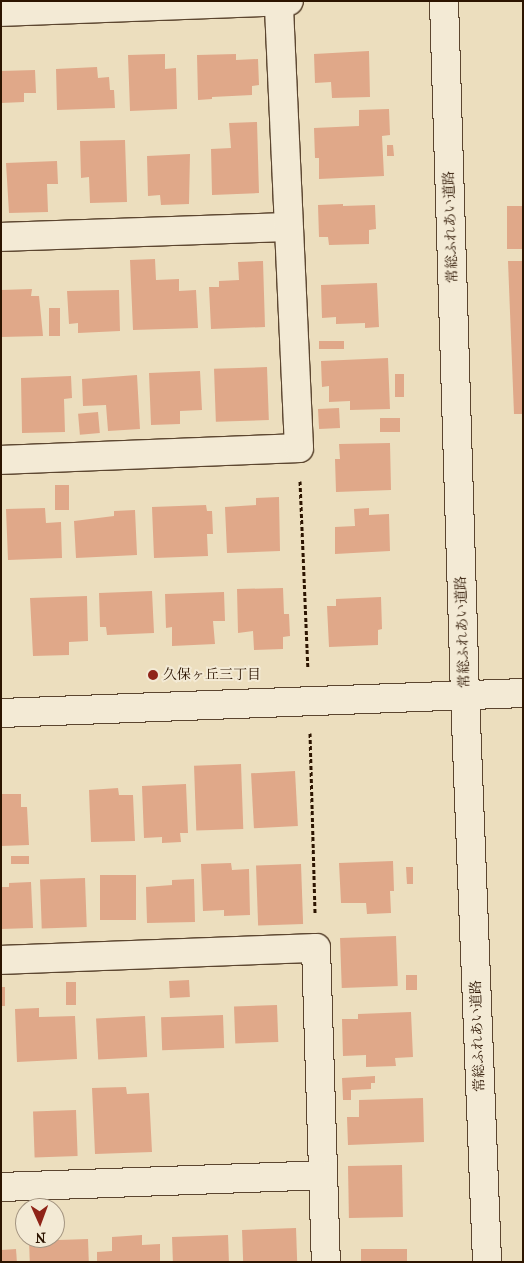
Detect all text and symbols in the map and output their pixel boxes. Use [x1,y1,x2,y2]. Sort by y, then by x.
street label: 常総ふれあい道路 [441,171,461,283]
street label: 常総ふれあい道路 [453,576,473,688]
place label: 久保ヶ丘三丁目 [163,667,261,683]
marker: 久保ヶ丘三丁目 [147,669,159,681]
street label: 常総ふれあい道路 [468,980,488,1092]
north arrow [15,1198,65,1248]
text: N [35,1229,46,1246]

